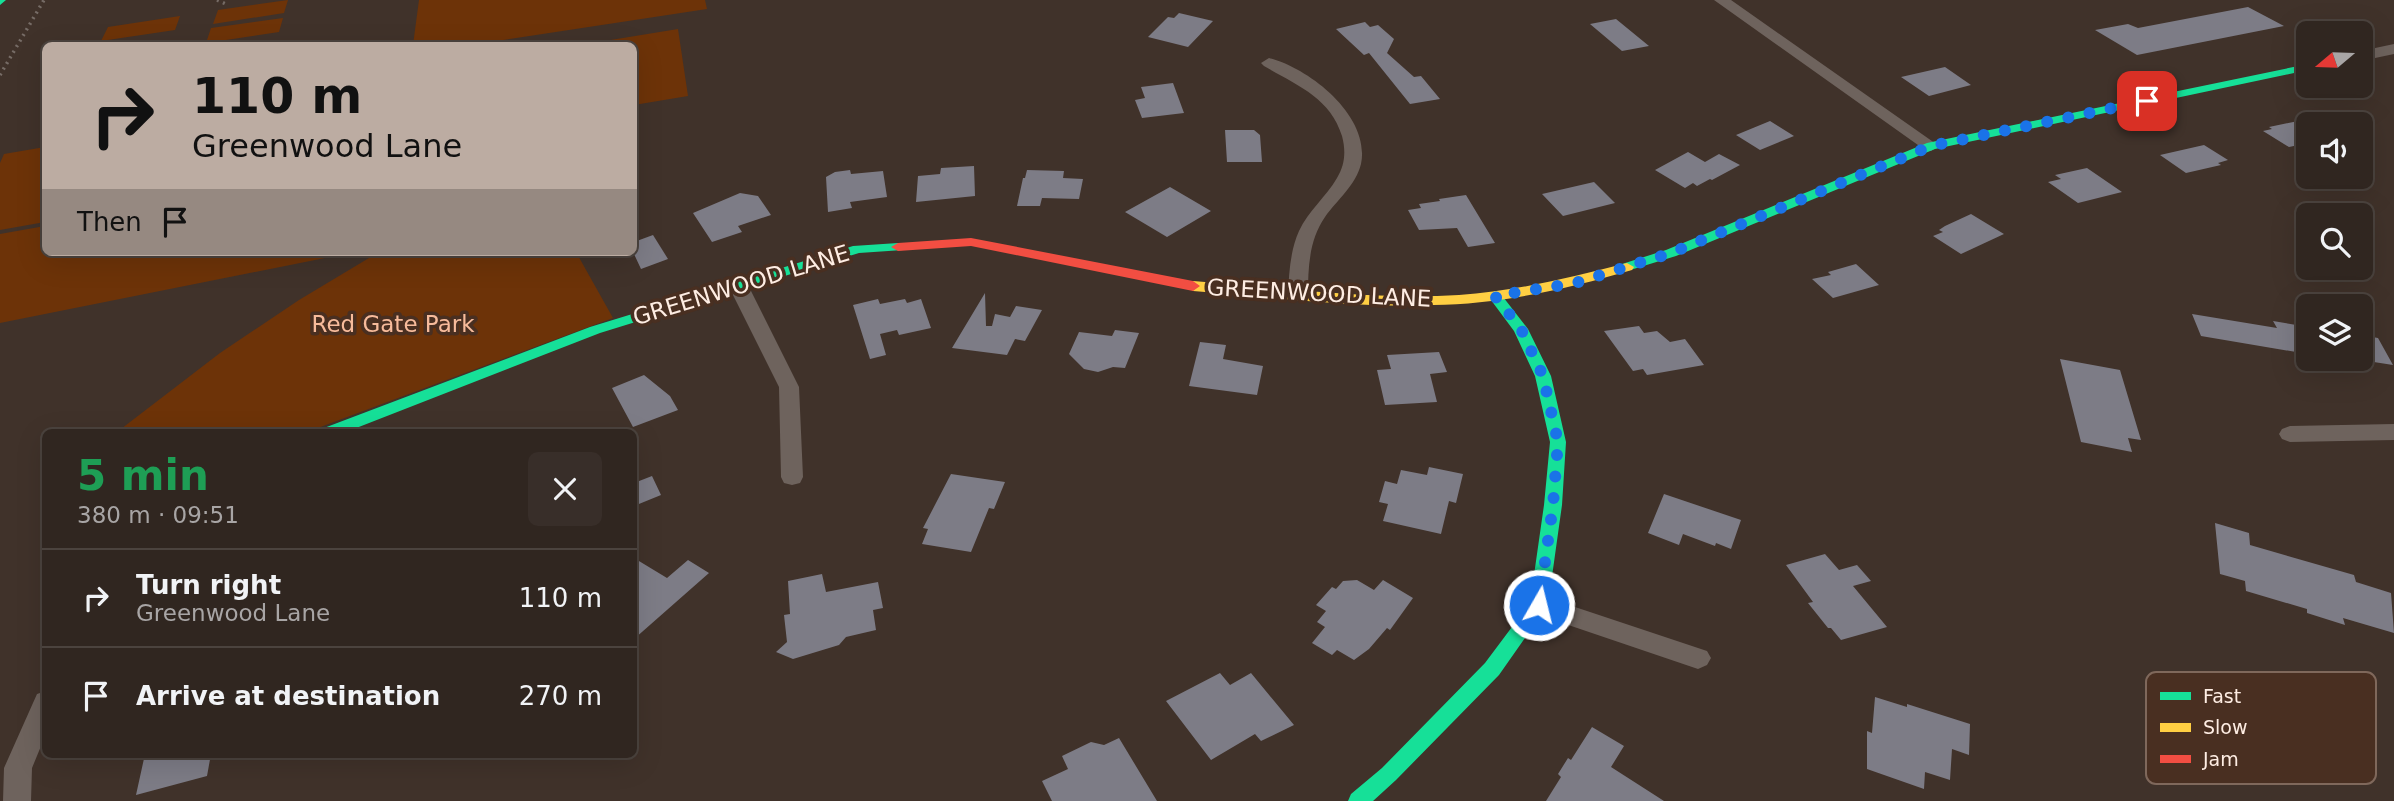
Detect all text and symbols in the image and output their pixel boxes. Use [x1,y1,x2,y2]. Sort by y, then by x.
north arrow [2296,21,2373,98]
map controls [2296,21,2373,371]
text: 110 m [192,68,362,125]
icon: right [77,70,168,161]
pin [2117,71,2177,131]
icon: arrive [2128,82,2166,120]
button: sound [2296,112,2373,189]
text: Greenwood Lane [192,127,462,165]
icon: arrive [156,203,194,241]
button: search [2296,203,2373,280]
text: Then [77,207,142,237]
street label: GREENWOOD LANE [630,240,852,330]
street label: GREENWOOD LANE [1206,274,1432,312]
button: layers [2296,294,2373,371]
park label: Red Gate Park [311,311,475,337]
text: 5 min [77,451,209,500]
button: close [528,452,602,526]
text: 380 m · 09:51 [77,502,239,528]
position arrow [1502,568,1576,642]
text: Turn right [136,570,281,600]
icon: right [77,579,115,617]
text: 110 m [519,583,602,613]
text: Greenwood Lane [136,600,330,626]
legend [2146,672,2376,784]
icon: arrive [77,677,115,715]
text: Arrive at destination [136,681,440,711]
text: 270 m [519,681,602,711]
text: Fast [2203,685,2241,707]
text: Slow [2203,716,2248,738]
text: Jam [2202,748,2239,770]

